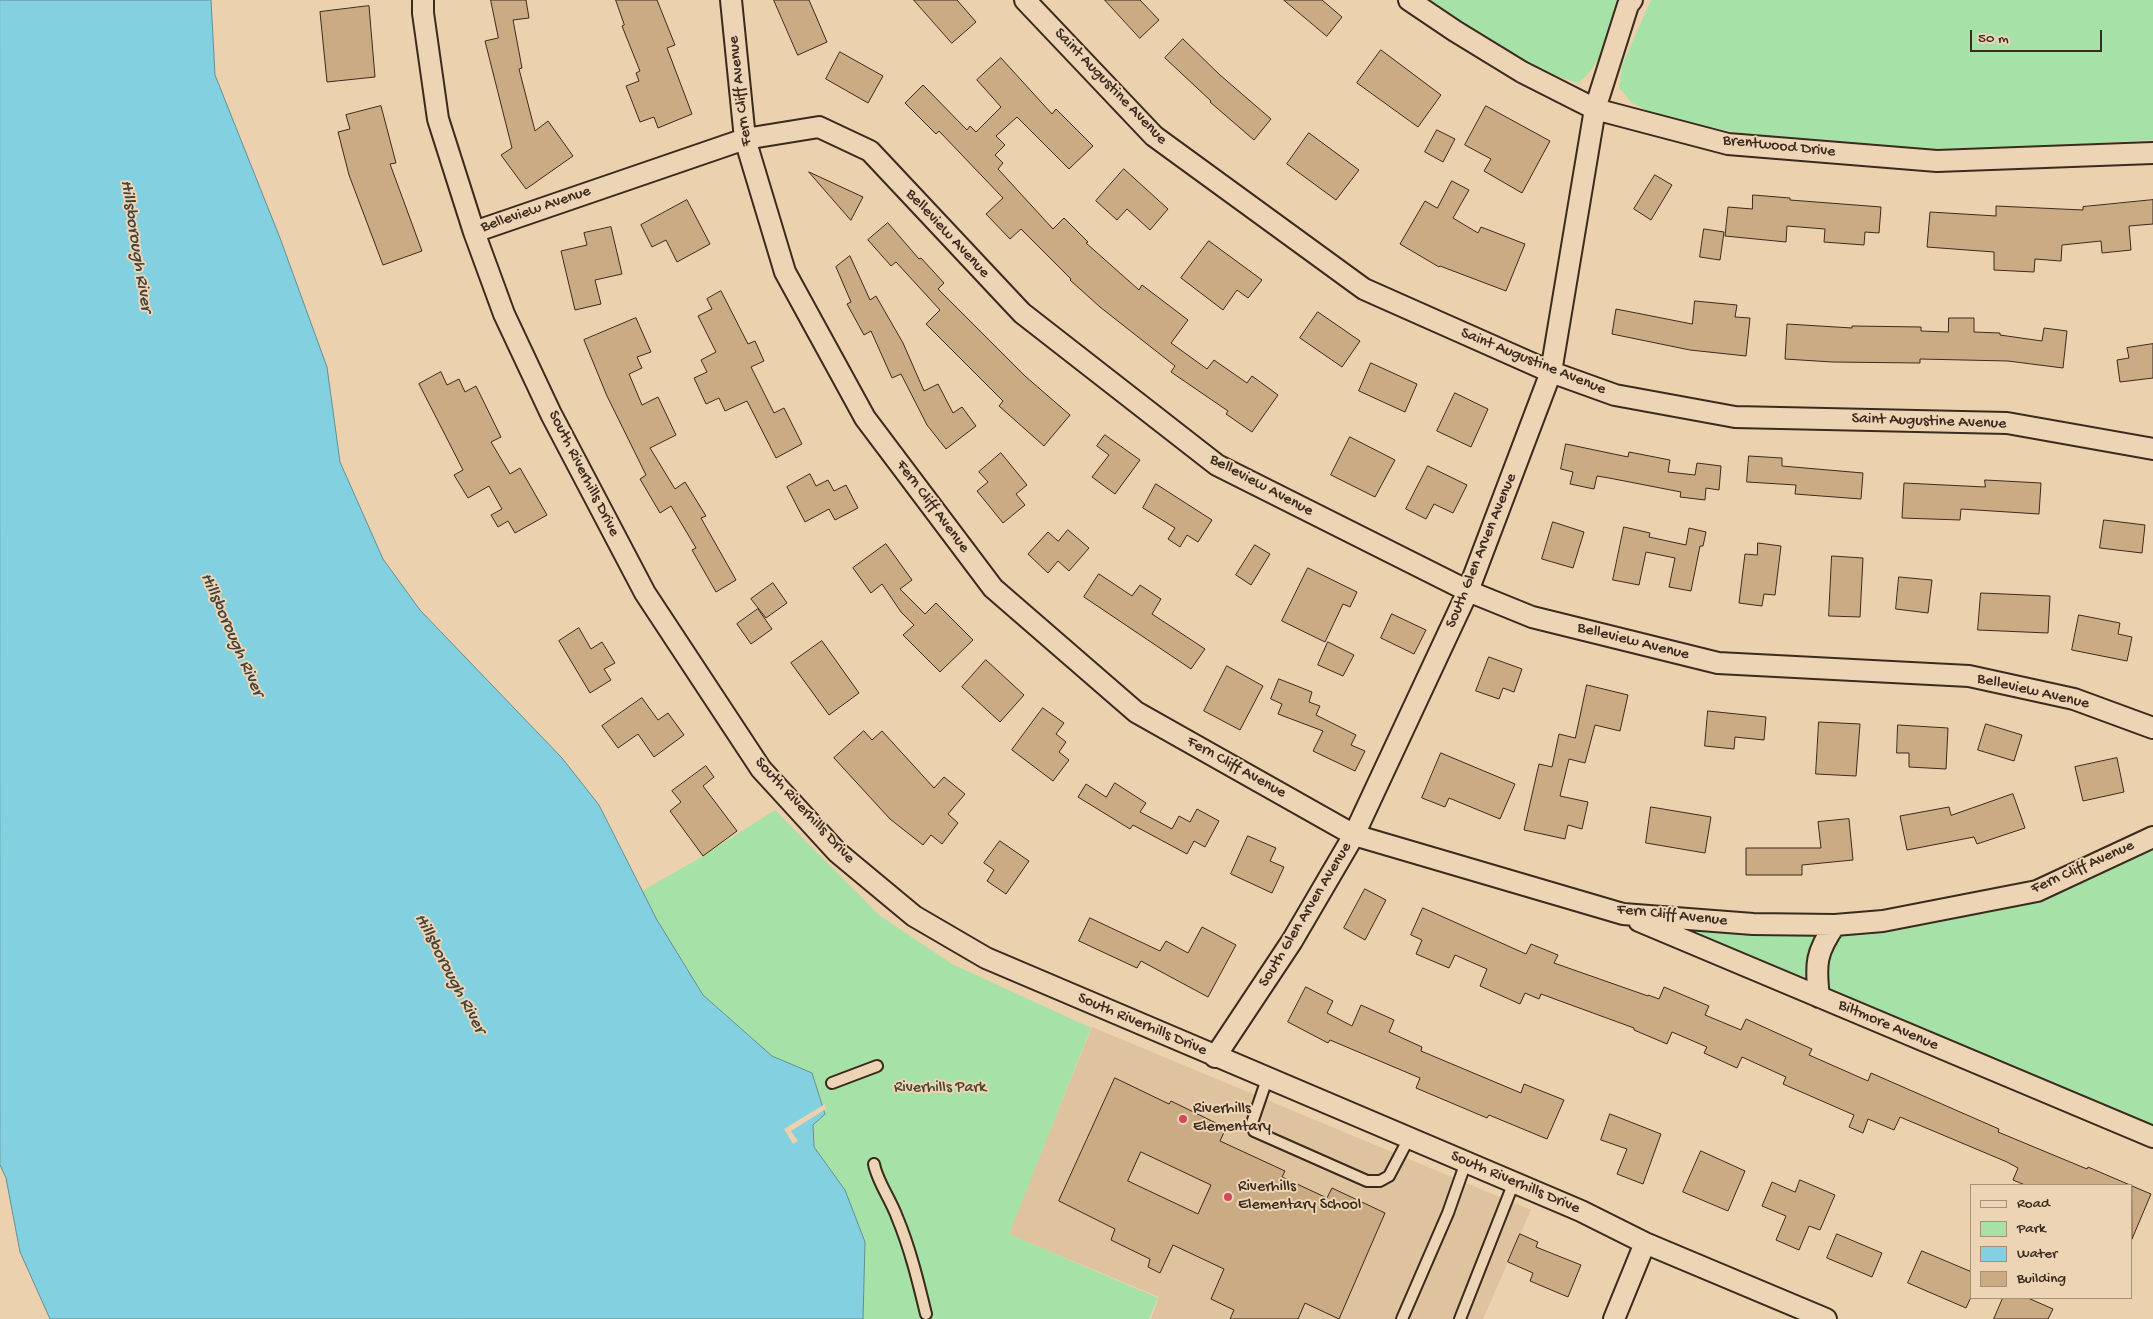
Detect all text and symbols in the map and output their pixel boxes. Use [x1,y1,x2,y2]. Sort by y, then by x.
scale bar [1973,20,2106,52]
street label: Saint Augustine Avenue [1049,25,1171,149]
text: 50 m [1978,30,2009,48]
street label: Fern Cliff Avenue [725,35,757,147]
street label: Brentwood Drive [1722,132,1836,162]
water label: Hillsborough River [114,179,156,313]
street label: Belleview Avenue [479,182,593,238]
street label: Belleview Avenue [901,185,993,283]
street label: Saint Augustine Avenue [1458,324,1608,400]
street label: South Riverhills Drive [543,408,623,540]
street label: Saint Augustine Avenue [1851,410,2007,434]
street label: Belleview Avenue [1206,451,1316,521]
street label: Fern Cliff Avenue [891,457,973,557]
street label: South Glen Arven Avenue [1442,471,1522,631]
water label: Hillsborough River [194,570,268,700]
street label: Belleview Avenue [1575,619,1691,665]
street label: Belleview Avenue [1975,670,2091,714]
street label: Fern Cliff Avenue [1183,733,1289,803]
street label: South Riverhills Drive [750,754,858,868]
street label: Fern Cliff Avenue [2028,837,2138,899]
street label: South Glen Arven Avenue [1255,839,1357,991]
street label: Fern Cliff Avenue [1616,901,1728,931]
water label: Hillsborough River [408,910,490,1038]
street label: South Riverhills Drive [1074,989,1210,1061]
street label: Biltmore Avenue [1835,996,1941,1056]
park label: Riverhills Park [894,1079,986,1099]
place label: Riverhills Elementary [1193,1100,1271,1138]
marker: Riverhills Elementary [1177,1113,1189,1125]
street label: South Riverhills Drive [1447,1147,1583,1219]
place label: Riverhills Elementary School [1238,1178,1361,1216]
legend [1970,1184,2133,1299]
marker: Riverhills Elementary School [1222,1191,1234,1203]
text: Road [2017,1195,2050,1213]
text: Park [2017,1220,2046,1238]
text: Water [2017,1245,2057,1263]
text: Building [2017,1270,2066,1288]

